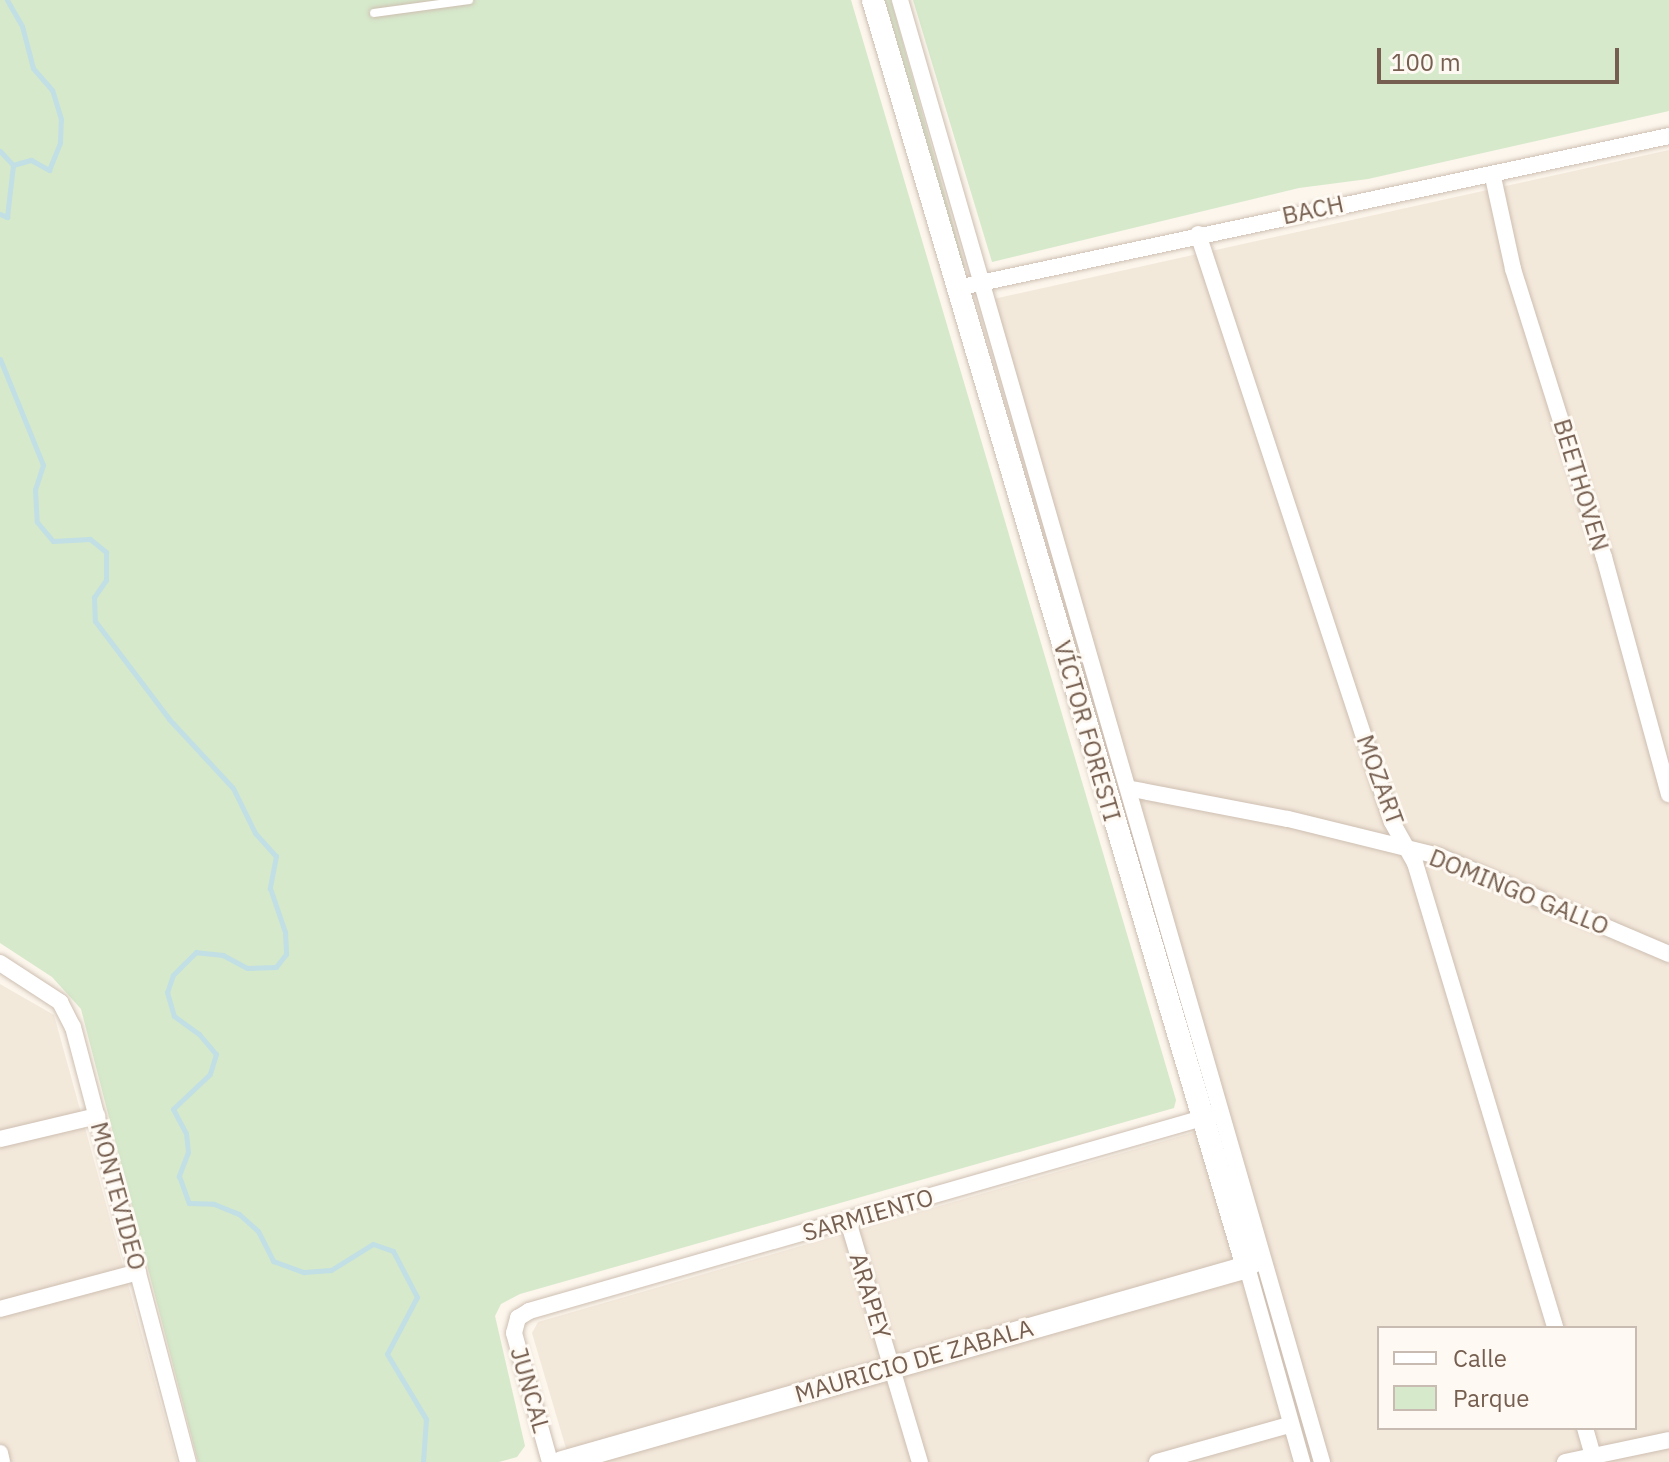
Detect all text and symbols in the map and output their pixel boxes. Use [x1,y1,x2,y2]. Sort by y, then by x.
scale bar [1381,32,1623,82]
text: 100 m [1391,46,1461,78]
street label: BACH [1280,189,1346,231]
street label: BEETHOVEN [1547,415,1615,555]
street label: VÍCTOR FORESTI [1047,637,1127,825]
street label: MOZART [1350,731,1410,829]
street label: DOMINGO GALLO [1425,843,1613,941]
street label: MONTEVIDEO [84,1119,152,1273]
street label: SARMIENTO [799,1183,937,1247]
street label: ARAPEY [843,1250,897,1342]
street label: MAURICIO DE ZABALA [791,1313,1037,1409]
legend [1377,1326,1637,1430]
text: Calle [1453,1342,1507,1374]
street label: JUNCAL [504,1344,556,1436]
text: Parque [1453,1382,1530,1414]

